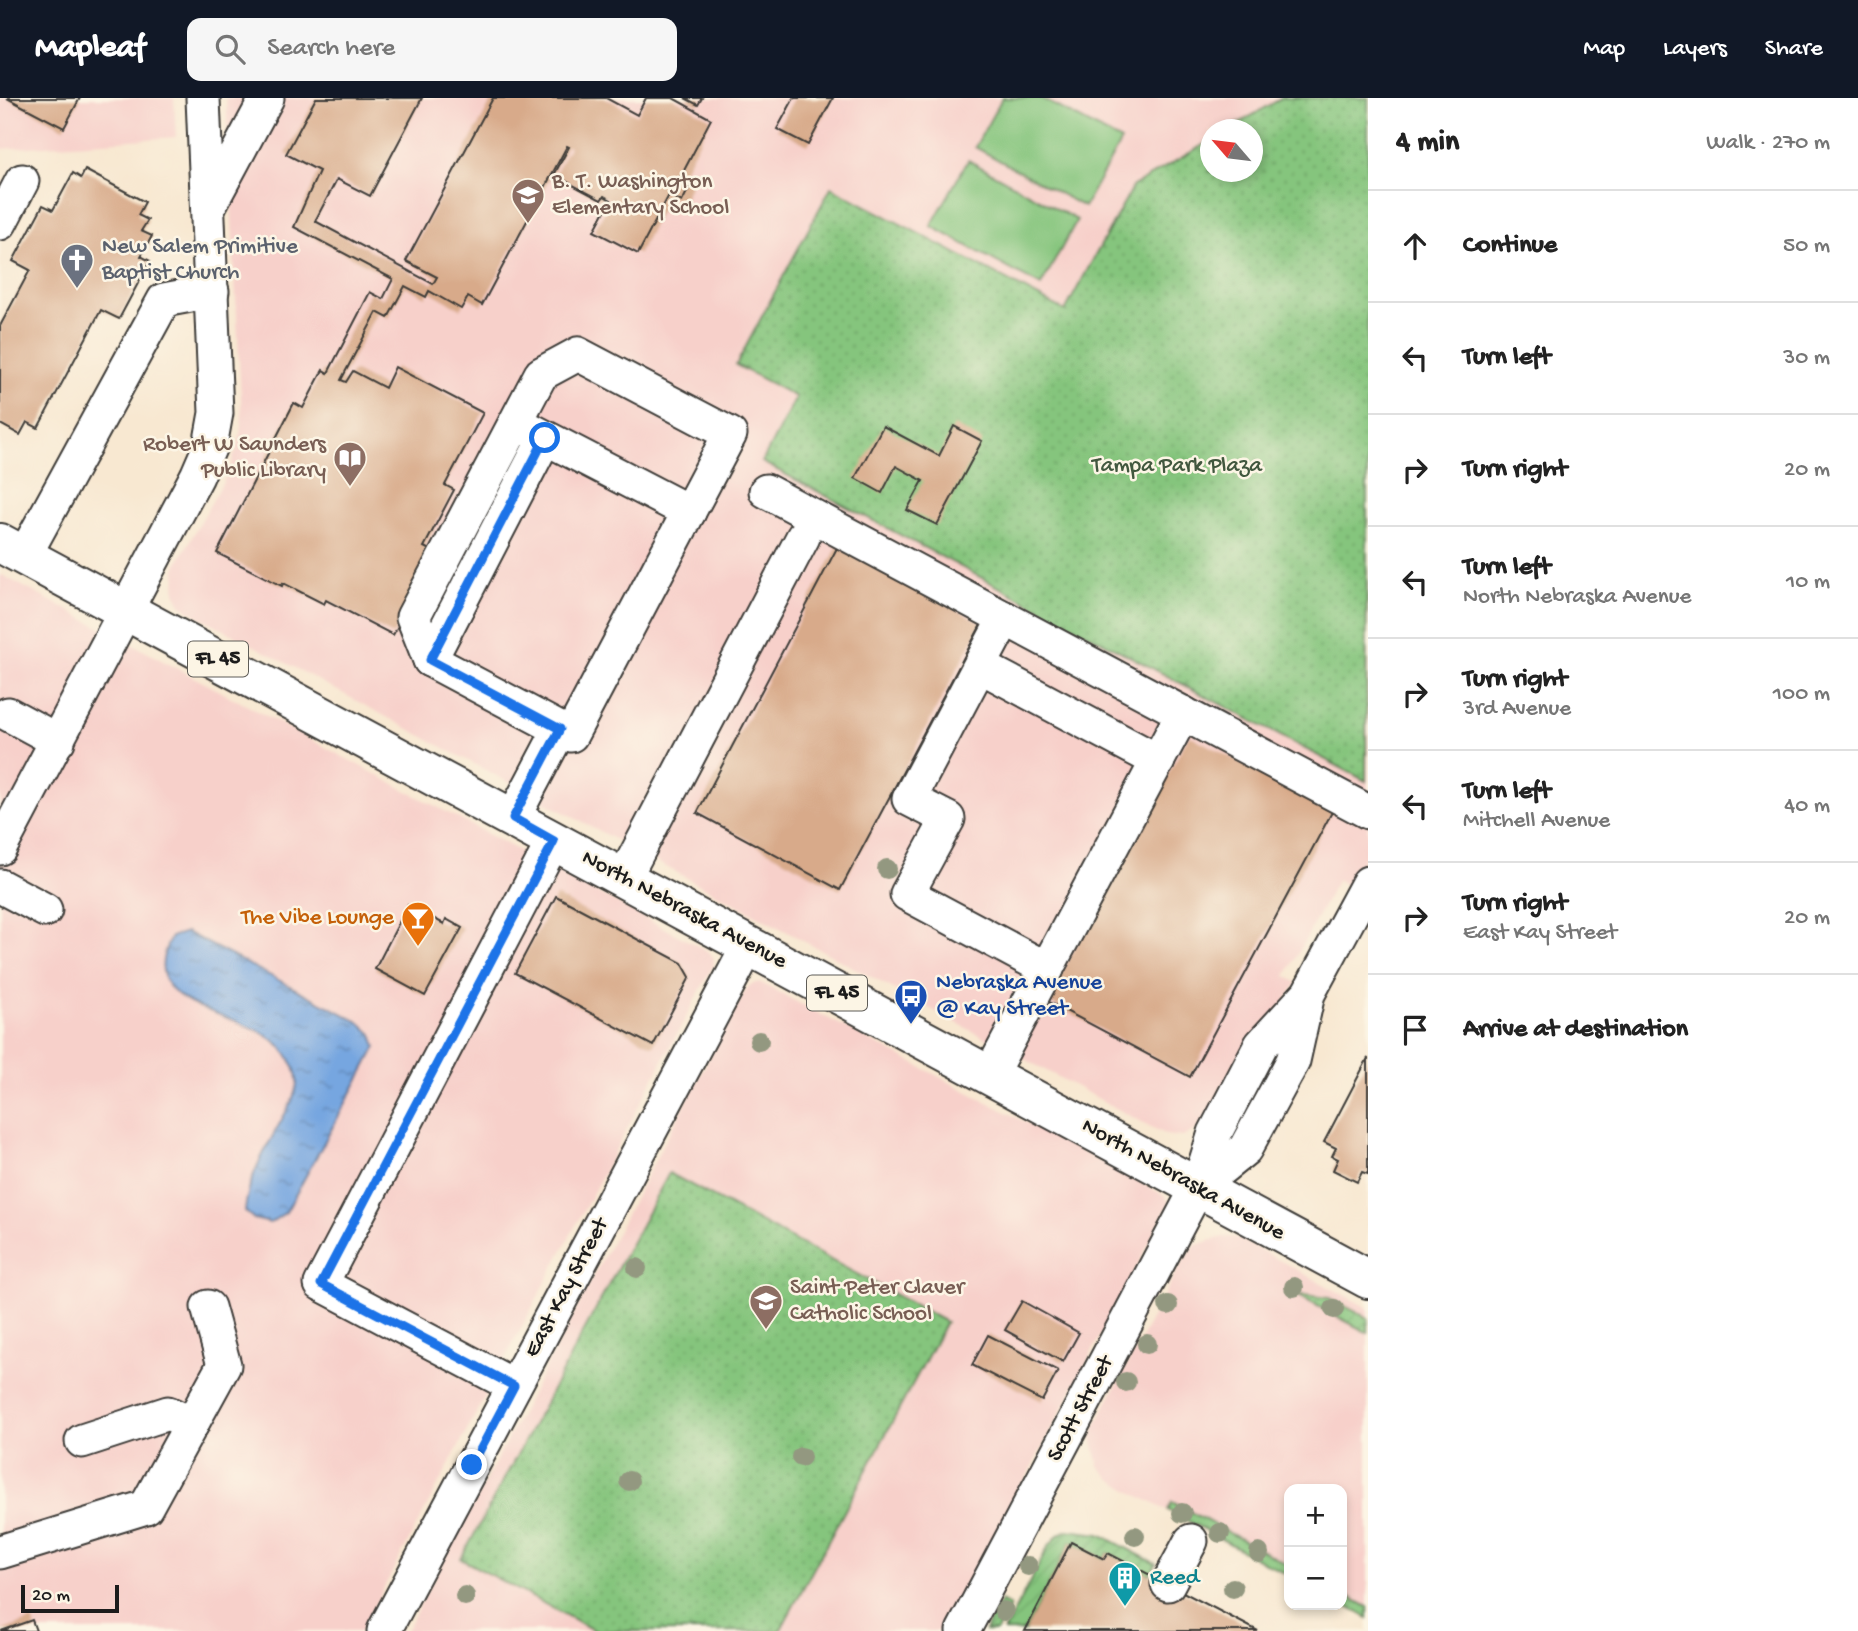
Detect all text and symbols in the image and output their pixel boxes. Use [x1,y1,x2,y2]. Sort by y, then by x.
search box [187,18,677,81]
text: Mapleaf [35,30,145,68]
icon: search [211,30,249,68]
text: Search here [267,34,395,65]
text: Map [1583,35,1625,64]
text: Layers [1663,35,1727,64]
text: Share [1765,35,1823,64]
north arrow [1200,119,1263,182]
text: 4 min [1396,126,1459,161]
text: Walk · 270 m [1706,130,1830,157]
place label: B. T. Washington Elementary School [551,169,729,222]
school or university icon: B. T. Washington Elementary School [509,176,547,225]
icon: ahead [1396,227,1434,265]
text: Continue [1463,231,1557,262]
text: 50 m [1783,233,1830,260]
place label: New Salem Primitive Baptist Church [101,234,299,287]
church icon: New Salem Primitive Baptist Church [58,241,96,290]
icon: left [1396,339,1434,377]
text: Turn left [1463,343,1551,374]
text: 30 m [1783,345,1830,372]
route start [529,422,560,453]
place label: Robert W Saunders Public Library [143,432,327,485]
library icon: Robert W Saunders Public Library [331,439,369,488]
icon: right [1396,451,1434,489]
park label: Tampa Park Plaza [1090,453,1263,480]
text: Turn right [1463,455,1567,486]
text: 20 m [1784,457,1830,484]
text: Turn left [1463,553,1551,584]
icon: left [1396,563,1434,601]
text: 10 m [1786,569,1830,596]
text: North Nebraska Avenue [1463,584,1691,611]
road number: FL 45 [188,642,248,676]
text: Turn right [1463,665,1567,696]
icon: right [1396,675,1434,713]
text: 100 m [1773,681,1830,708]
text: 3rd Avenue [1463,696,1571,723]
text: Turn left [1463,777,1551,808]
icon: left [1396,787,1434,825]
text: 40 m [1784,793,1830,820]
text: Mitchell Avenue [1463,808,1610,835]
street label: North Nebraska Avenue [577,844,792,976]
text: Turn right [1463,889,1567,920]
bar icon: The Vibe Lounge [399,899,437,948]
icon: right [1396,899,1434,937]
place label: The Vibe Lounge [239,905,395,932]
text: 20 m [1784,905,1830,932]
text: East Kay Street [1463,920,1617,947]
place label: Nebraska Avenue @ Kay Street [936,970,1103,1023]
road number: FL 45 [807,976,867,1010]
bus stop icon: Nebraska Avenue @ Kay Street [892,977,930,1026]
icon: arrive [1396,1011,1434,1049]
text: Arrive at destination [1463,1015,1688,1046]
street label: North Nebraska Avenue [1077,1113,1290,1248]
street label: East Kay Street [519,1212,616,1362]
place label: Saint Peter Claver Catholic School [790,1275,966,1328]
school or university icon: Saint Peter Claver Catholic School [747,1282,785,1331]
street label: Scott Street [1042,1350,1121,1467]
route end [456,1449,487,1480]
map controls [1284,1484,1347,1610]
button: + [1284,1484,1347,1547]
button: − [1284,1547,1347,1610]
building icon: Reed [1106,1559,1144,1608]
place label: Reed [1150,1565,1201,1592]
scale bar [21,1582,119,1614]
text: 20 m [32,1585,70,1608]

